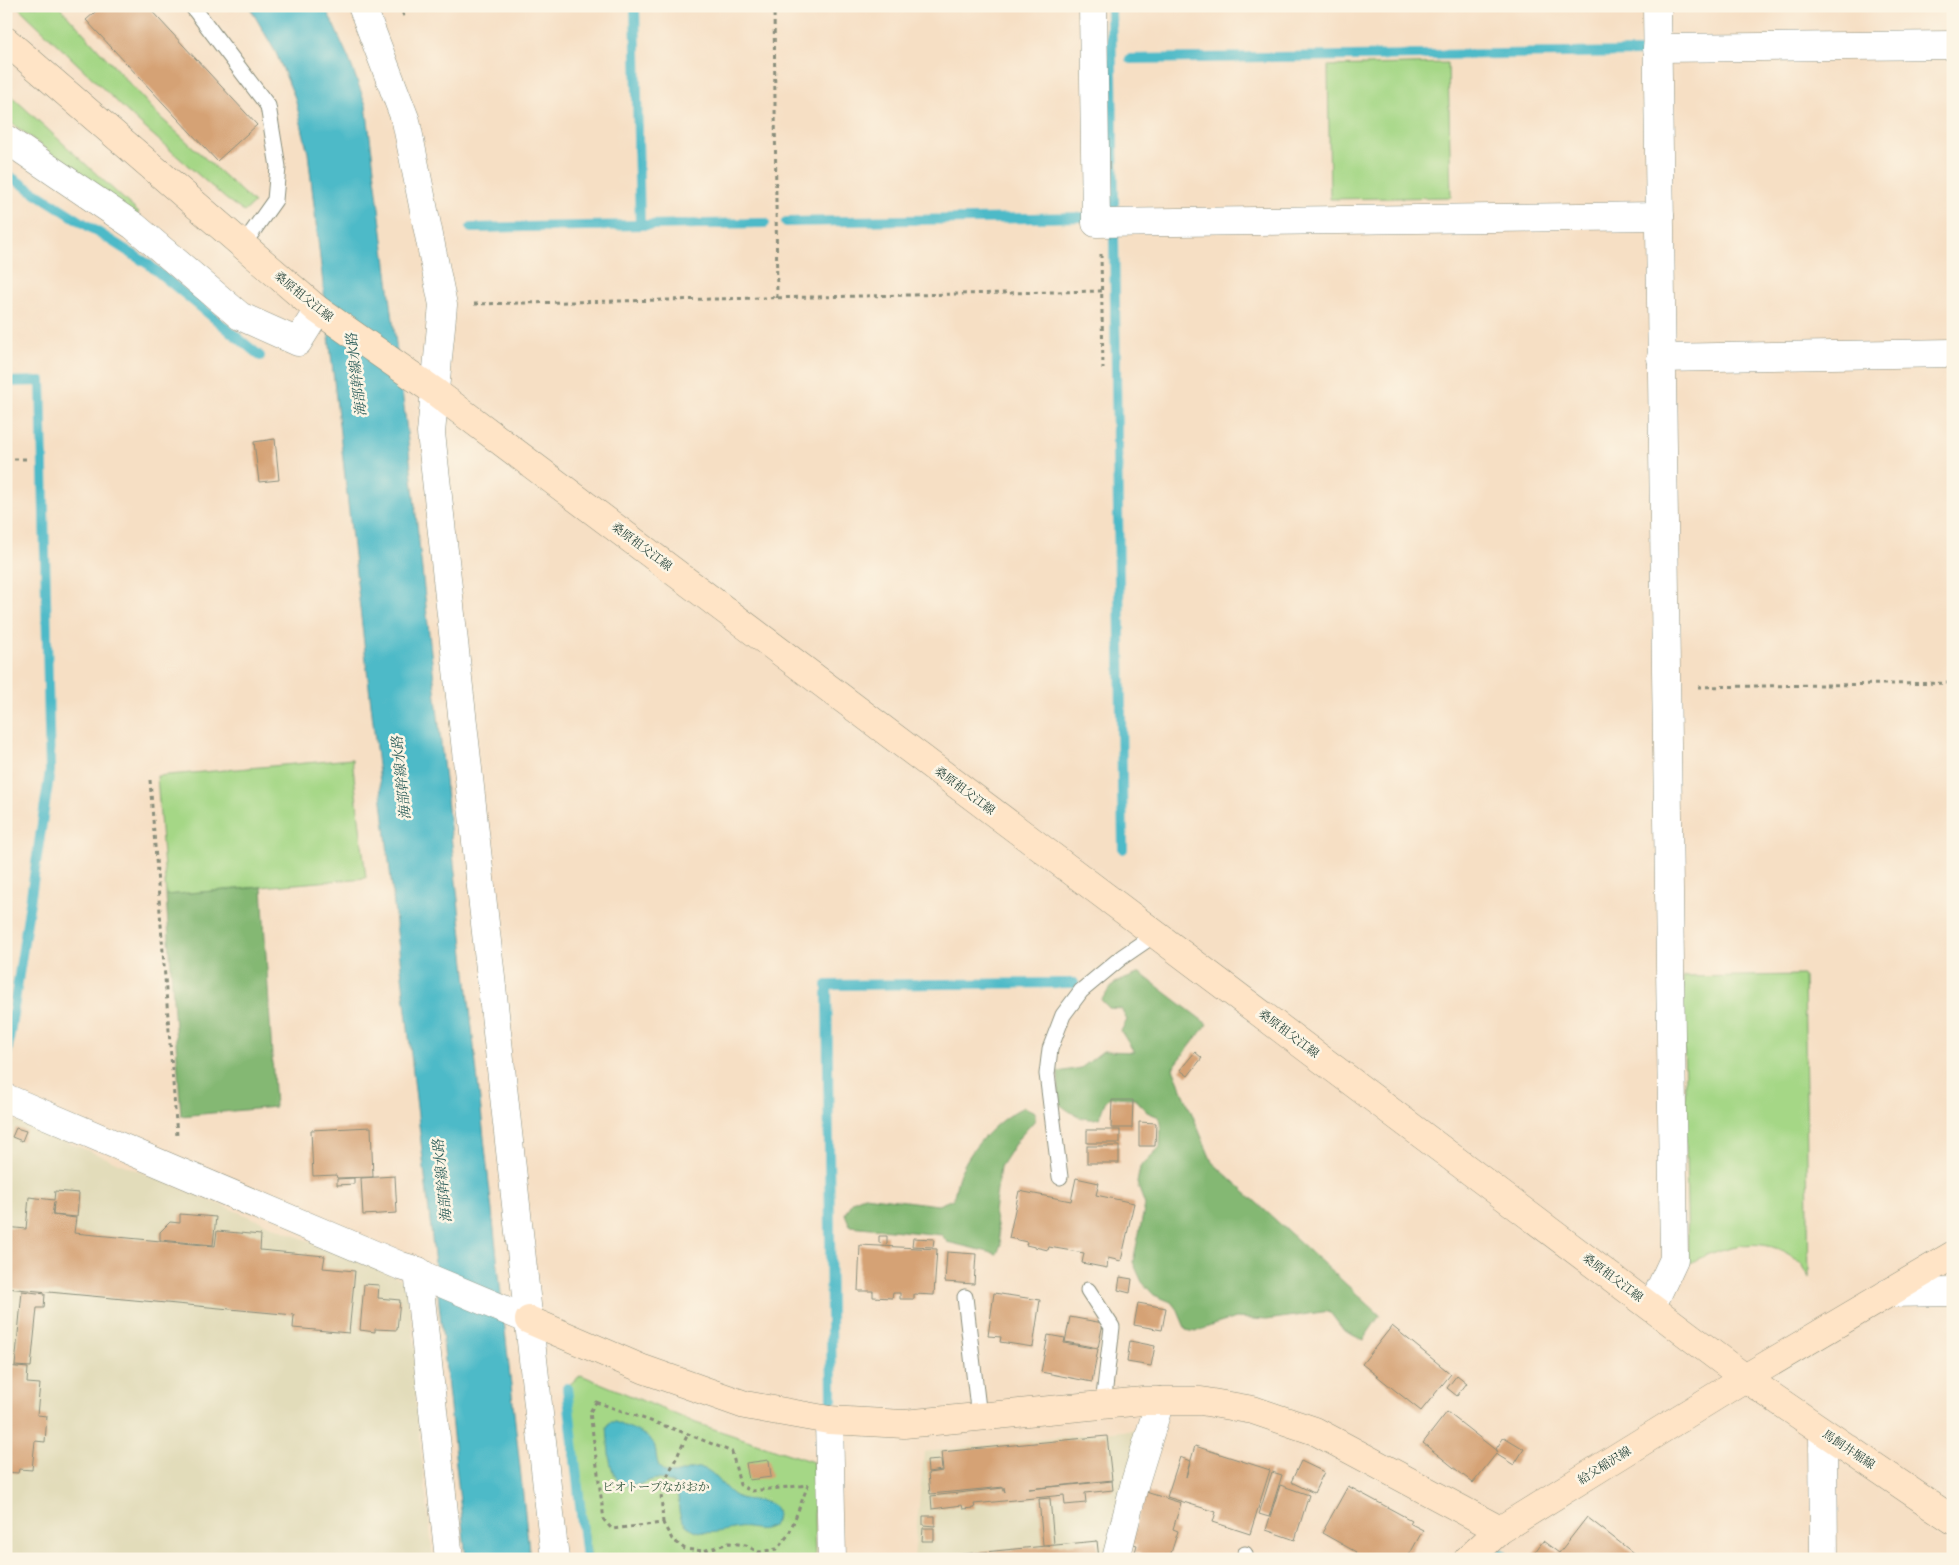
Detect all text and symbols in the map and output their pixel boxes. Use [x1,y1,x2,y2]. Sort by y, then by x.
street label: 桑原祖父江線 [271,268,337,324]
water label: 海部幹線水路 [342,331,370,418]
street label: 桑原祖父江線 [609,518,675,574]
water label: 海部幹線水路 [388,734,414,821]
street label: 桑原祖父江線 [932,762,998,818]
street label: 桑原祖父江線 [1256,1005,1322,1061]
water label: 海部幹線水路 [429,1137,455,1224]
street label: 桑原祖父江線 [1580,1249,1646,1305]
street label: 馬飼井堀線 [1820,1426,1878,1472]
street label: 給父稲沢線 [1575,1443,1633,1487]
park label: ビオトープながおか [602,1479,710,1494]

